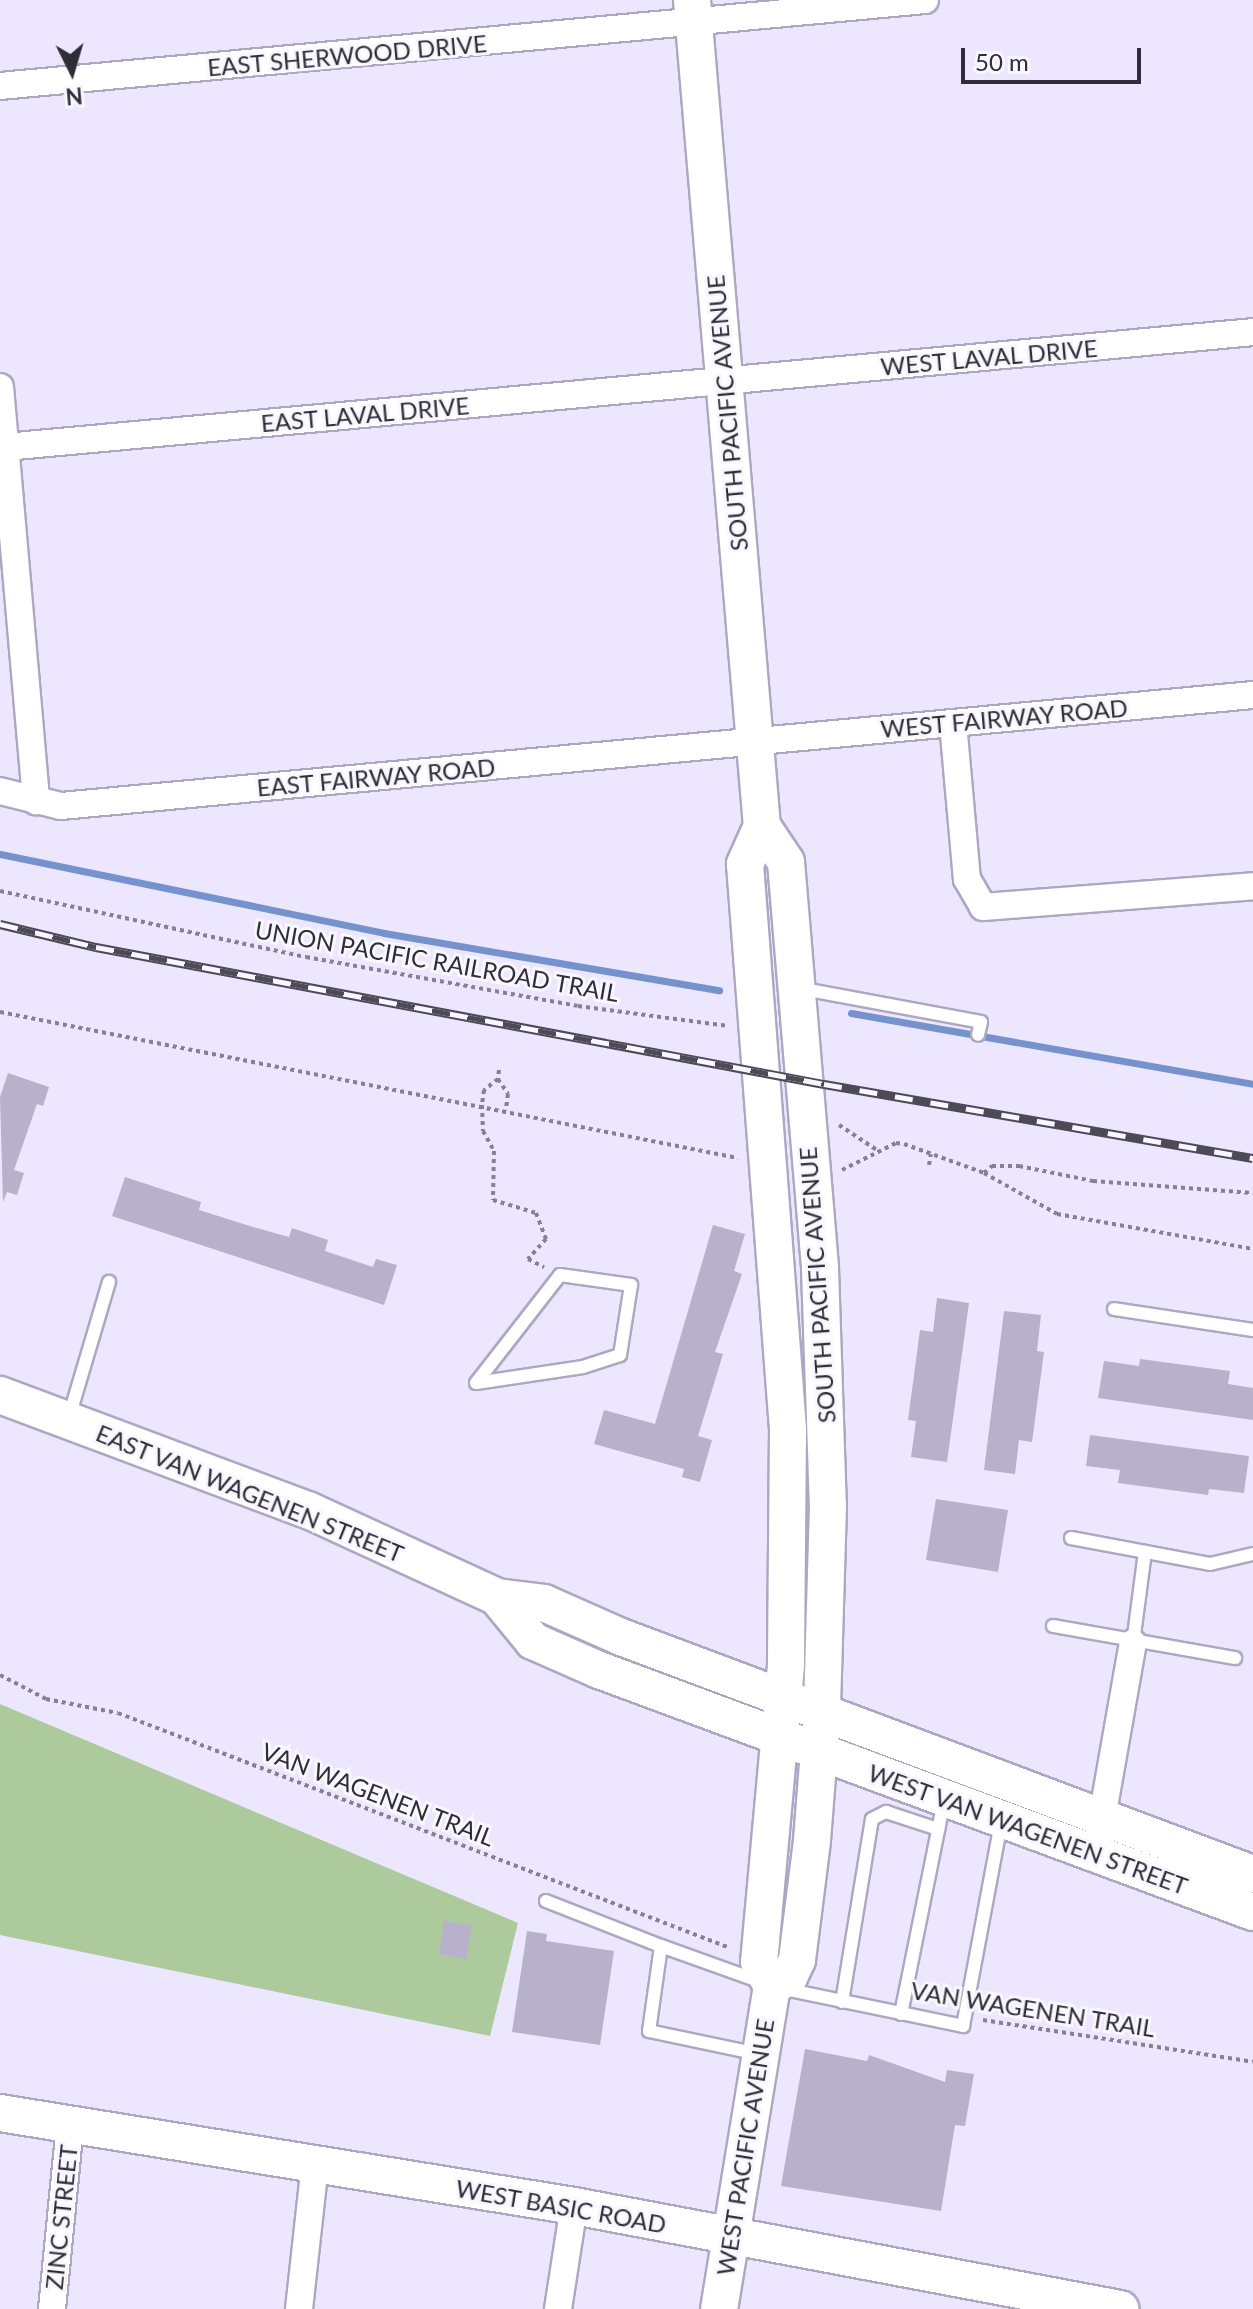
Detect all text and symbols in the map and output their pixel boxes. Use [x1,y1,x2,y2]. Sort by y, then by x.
street label: EAST SHERWOOD DRIVE [206,28,488,82]
north arrow [32,32,112,112]
scale bar [965,32,1145,82]
text: 50 m [975,47,1029,76]
text: N [65,82,84,111]
street label: SOUTH PACIFIC AVENUE [701,273,753,553]
street label: WEST LAVAL DRIVE [879,333,1099,381]
street label: EAST LAVAL DRIVE [259,390,471,438]
street label: WEST FAIRWAY ROAD [878,693,1130,743]
street label: EAST FAIRWAY ROAD [255,752,497,802]
street label: UNION PACIFIC RAILROAD TRAIL [252,915,622,1007]
street label: SOUTH PACIFIC AVENUE [793,1146,841,1424]
street label: EAST VAN WAGENEN STREET [91,1418,409,1568]
street label: VAN WAGENEN TRAIL [257,1736,499,1852]
street label: WEST VAN WAGENEN STREET [864,1757,1192,1901]
street label: VAN WAGENEN TRAIL [908,1975,1158,2043]
street label: WEST PACIFIC AVENUE [710,2016,780,2278]
street label: ZINC STREET [39,2143,83,2291]
street label: WEST BASIC ROAD [453,2173,669,2239]

